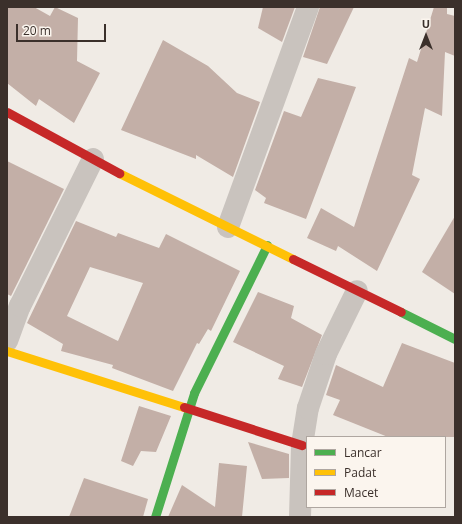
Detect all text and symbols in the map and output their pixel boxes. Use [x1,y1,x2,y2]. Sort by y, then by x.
scale bar [18,16,108,42]
north arrow [406,16,446,56]
text: U [422,16,430,31]
text: 20 m [23,22,51,39]
legend [306,436,446,508]
text: Lancar [344,444,382,461]
text: Padat [344,464,376,481]
text: Macet [344,484,378,501]

